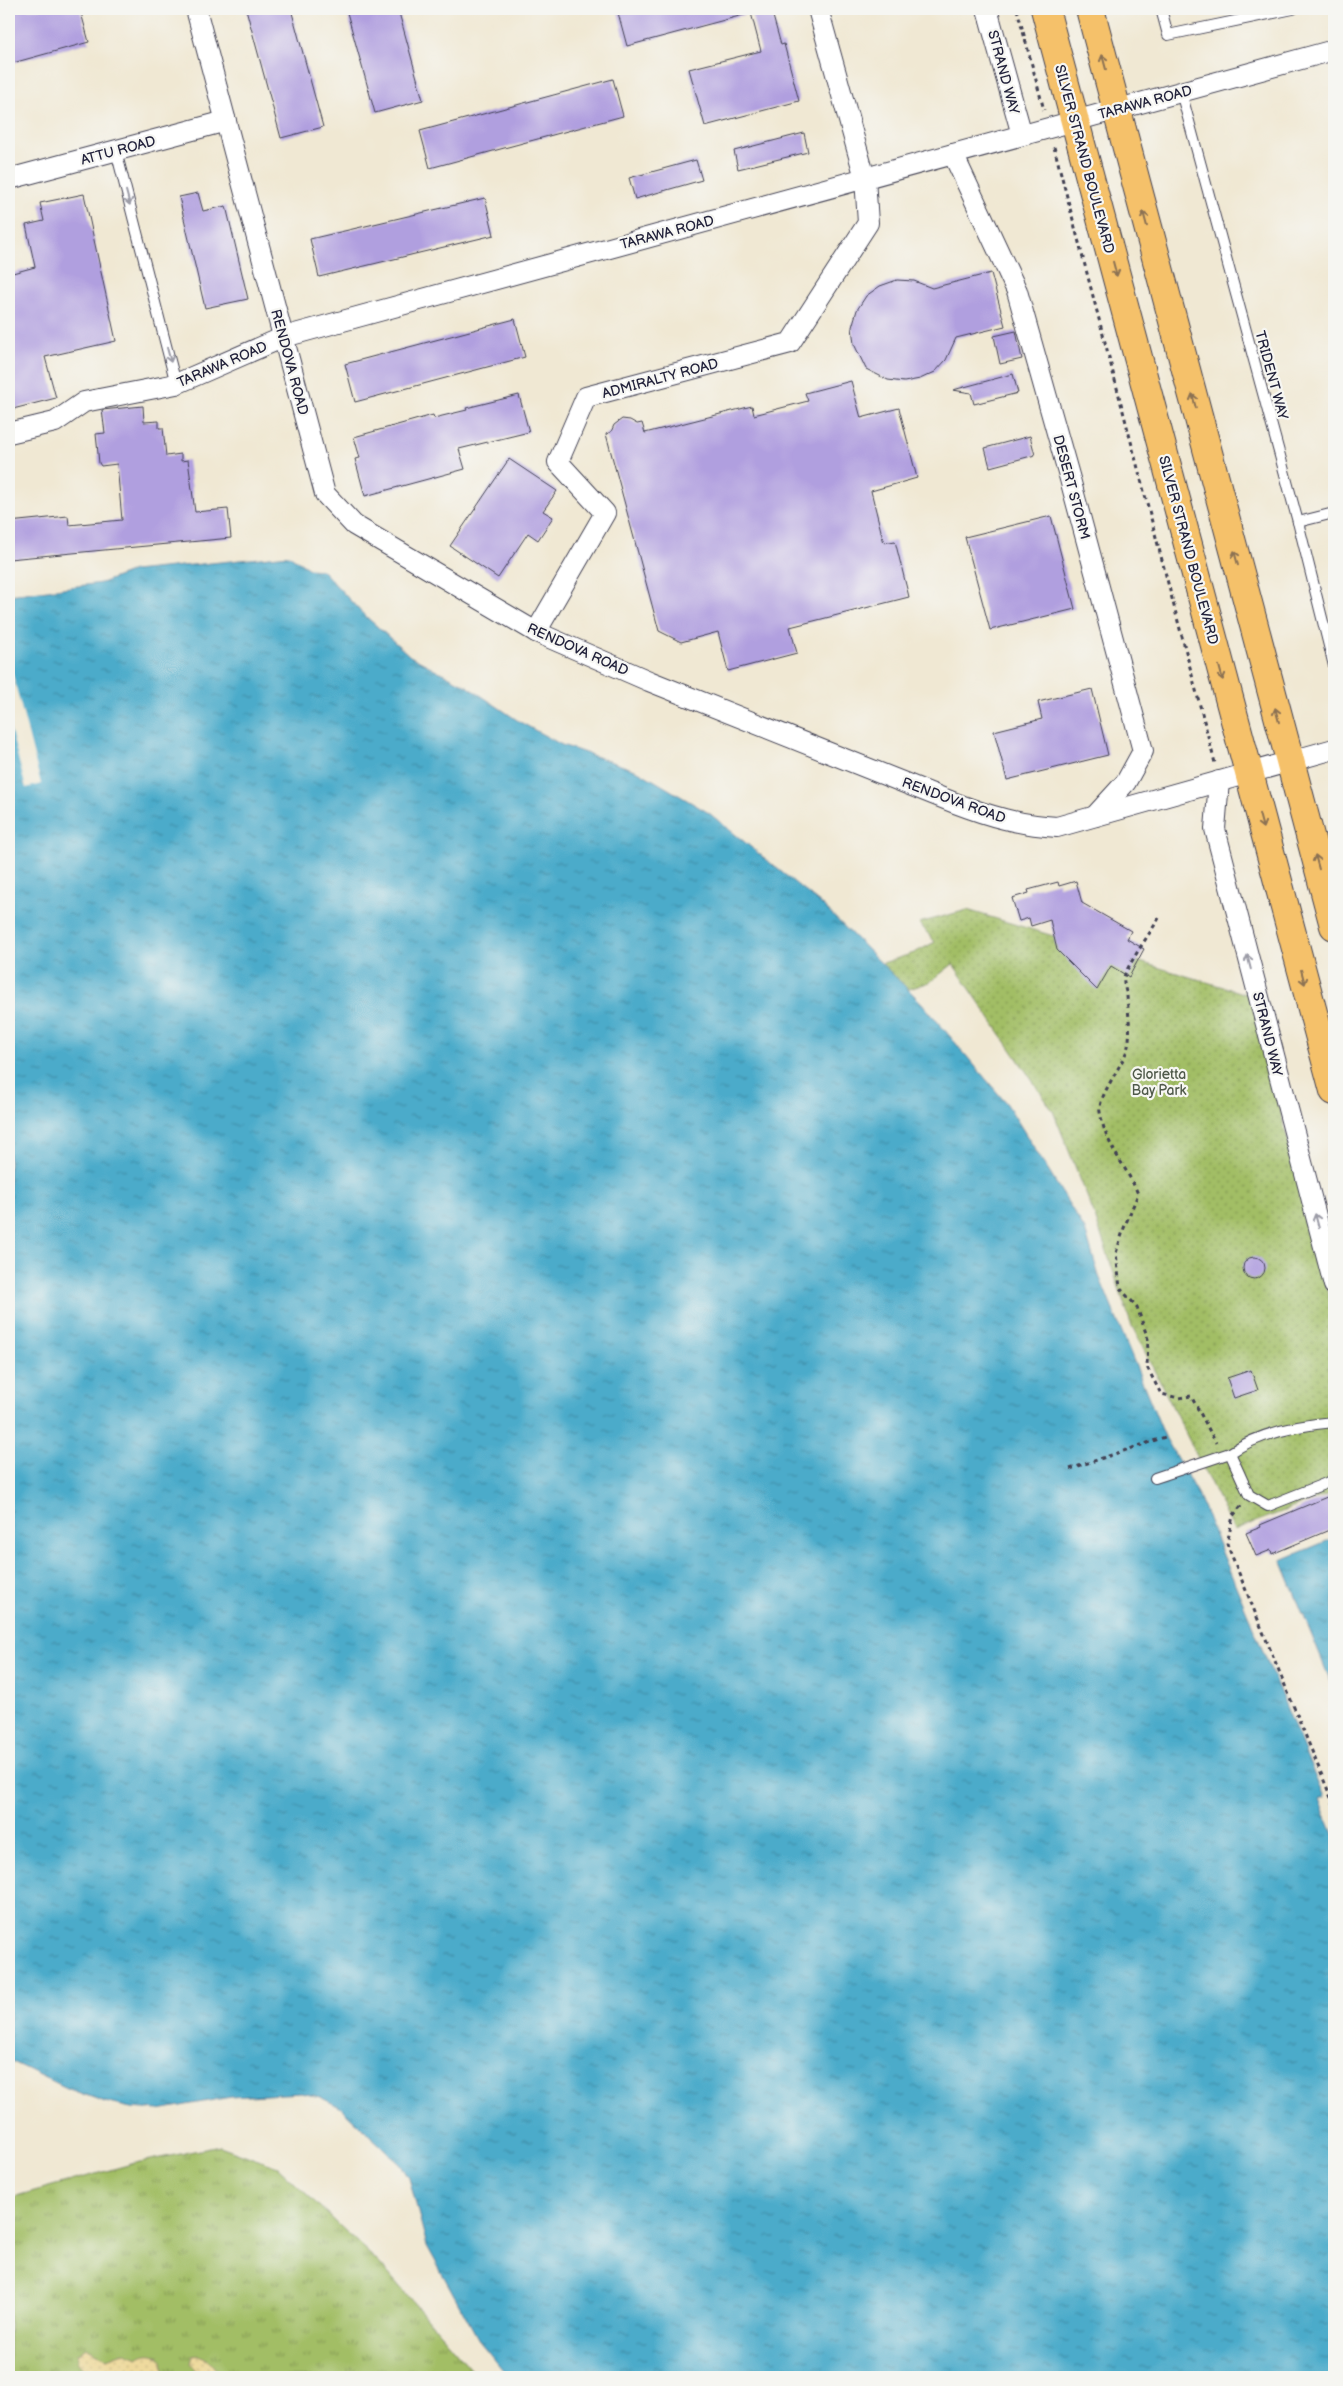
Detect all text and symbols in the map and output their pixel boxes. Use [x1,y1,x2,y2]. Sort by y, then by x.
street label: STRAND WAY [984,28,1023,117]
one-way arrow [1098,55,1108,71]
street label: SILVER STRAND BOULEVARD [1051,63,1118,255]
street label: TARAWA ROAD [1096,82,1194,123]
street label: ATTU ROAD [79,132,157,169]
one-way arrow [124,189,133,205]
one-way arrow [1140,211,1150,227]
street label: TARAWA ROAD [618,212,716,253]
one-way arrow [1111,261,1120,277]
street label: RENDOVA ROAD [267,307,312,417]
street label: TRIDENT WAY [1251,329,1292,422]
street label: TARAWA ROAD [175,338,270,391]
one-way arrow [165,347,174,363]
street label: ADMIRALTY ROAD [600,355,720,402]
one-way arrow [1188,393,1198,409]
street label: DESERT STORM [1049,433,1094,541]
street label: SILVER STRAND BOULEVARD [1155,454,1222,646]
one-way arrow [1230,550,1240,566]
street label: RENDOVA ROAD [525,620,631,679]
one-way arrow [1217,664,1226,680]
one-way arrow [1272,707,1282,723]
street label: RENDOVA ROAD [900,774,1008,827]
one-way arrow [1256,812,1266,828]
one-way arrow [1312,855,1321,871]
one-way arrow [1244,954,1253,970]
one-way arrow [1299,969,1309,985]
street label: STRAND WAY [1249,990,1286,1079]
park label: Glorietta Bay Park [1132,1066,1187,1099]
one-way arrow [1311,1213,1321,1229]

